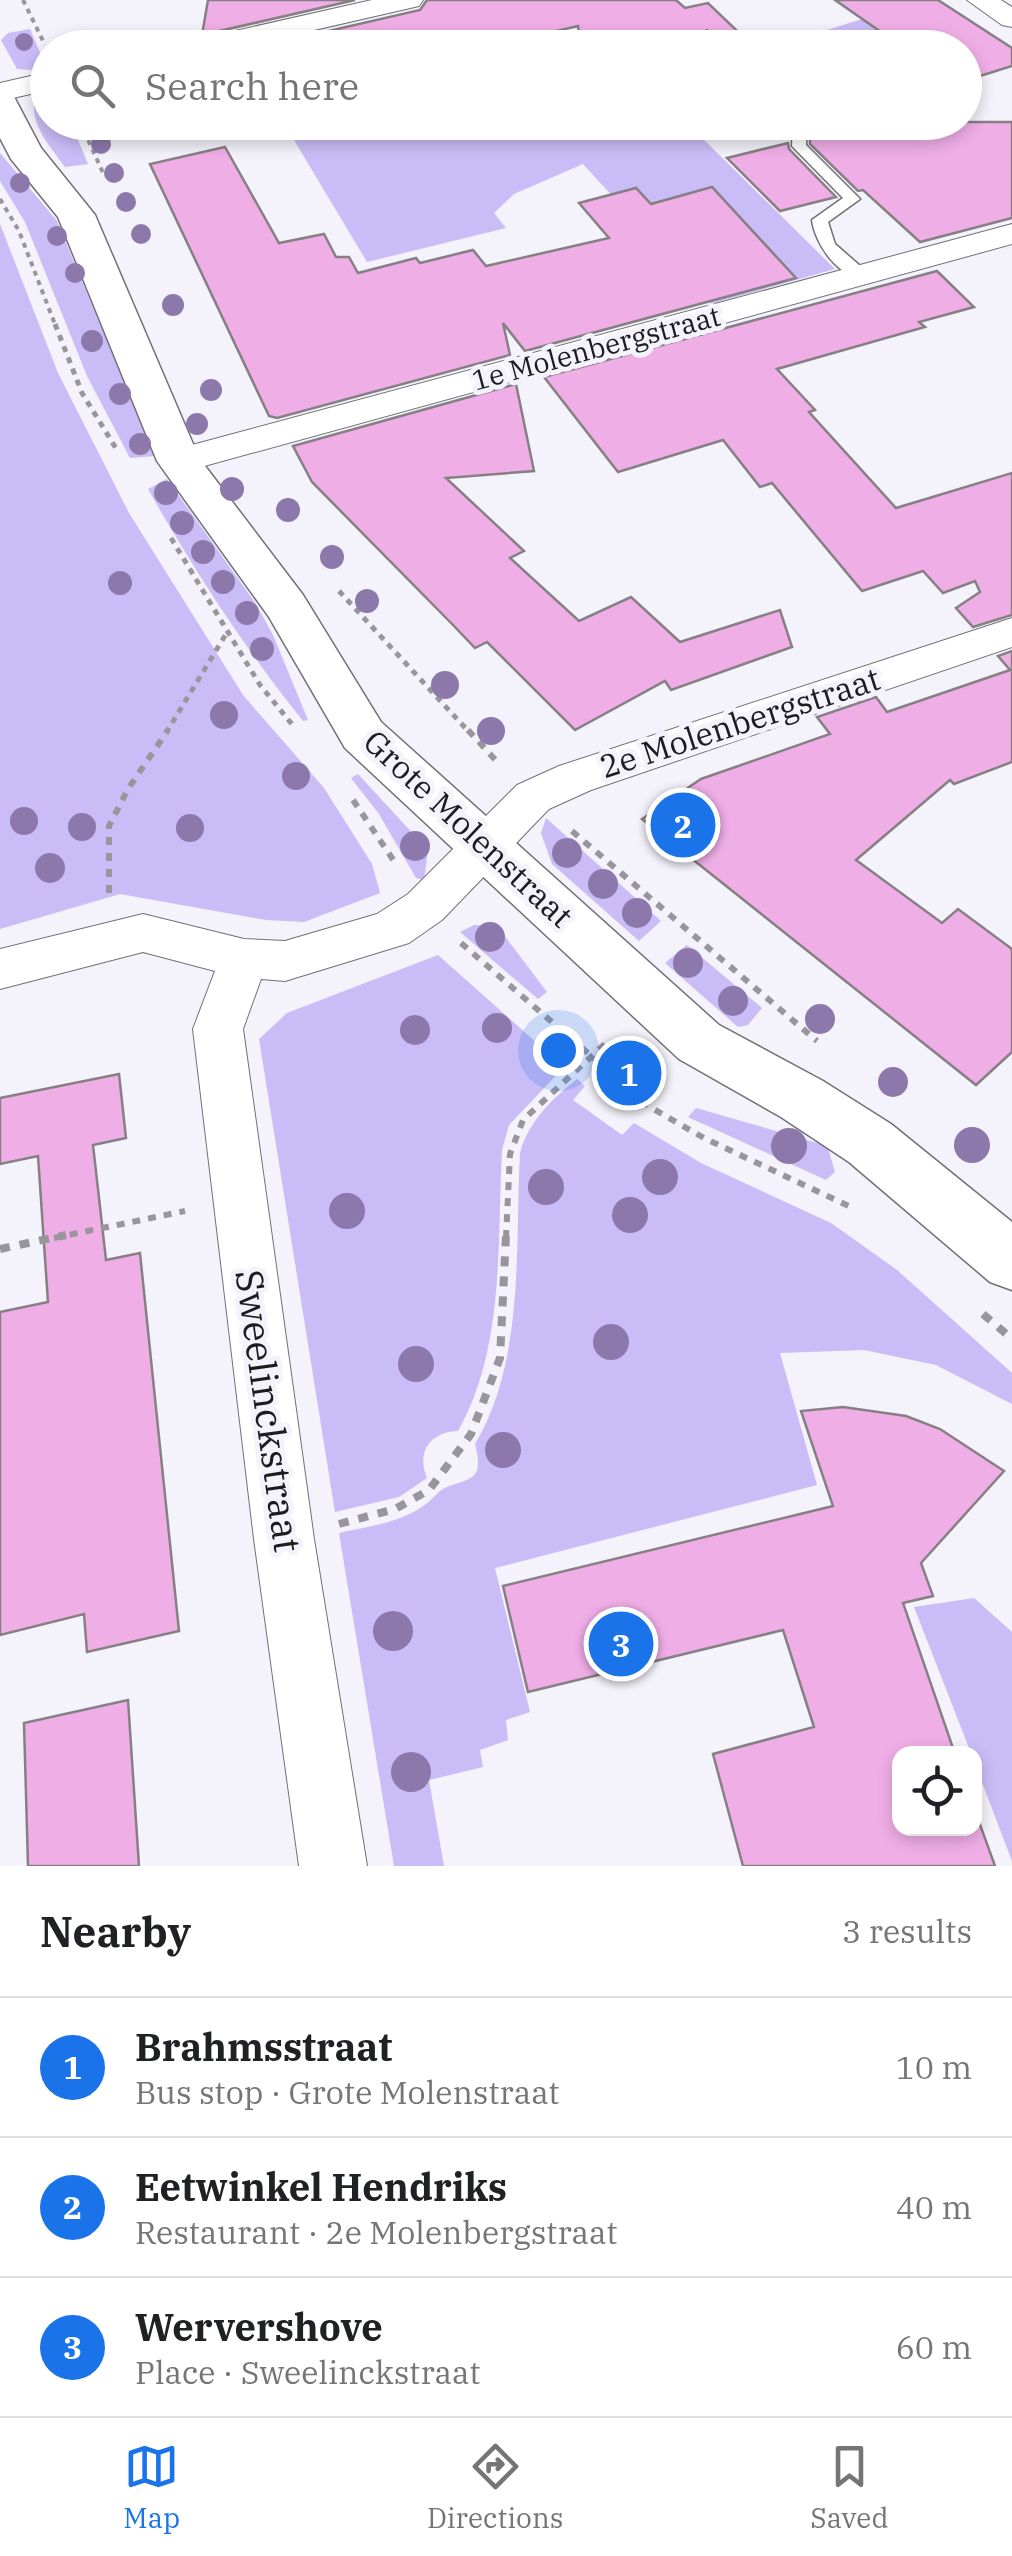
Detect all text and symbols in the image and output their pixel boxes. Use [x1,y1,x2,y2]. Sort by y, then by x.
search box [30,30,982,140]
icon: search [65,58,120,113]
text: Search here [145,61,359,110]
street label: 1e Molenbergstraat [468,297,724,398]
street label: 2e Molenbergstraat [594,657,885,787]
street label: Grote Molenstraat [355,720,582,936]
pin: 2 [650,788,716,862]
your location [533,1025,584,1076]
pin: 1 [596,1036,662,1110]
street label: Sweelinckstraat [225,1266,314,1555]
pin: 3 [588,1606,654,1682]
map controls [892,1746,982,1836]
button: locate [892,1746,982,1836]
text: Nearby [40,1904,191,1959]
text: 3 results [842,1910,972,1952]
text: Brahmsstraat [135,2022,392,2071]
text: 1 [63,2046,82,2088]
text: 10 m [896,2046,972,2088]
text: Bus stop · Grote Molenstraat [135,2071,560,2113]
text: Eetwinkel Hendriks [135,2162,507,2211]
text: 2 [63,2186,82,2228]
text: 40 m [896,2186,972,2228]
text: Restaurant · 2e Molenbergstraat [135,2211,618,2253]
text: Wervershove [135,2302,383,2351]
text: 3 [63,2326,82,2368]
text: 60 m [896,2326,972,2368]
text: Place · Sweelinckstraat [135,2351,481,2393]
tab: Map [123,2439,180,2536]
tab: Directions [427,2439,563,2536]
tab: Saved [810,2439,889,2536]

